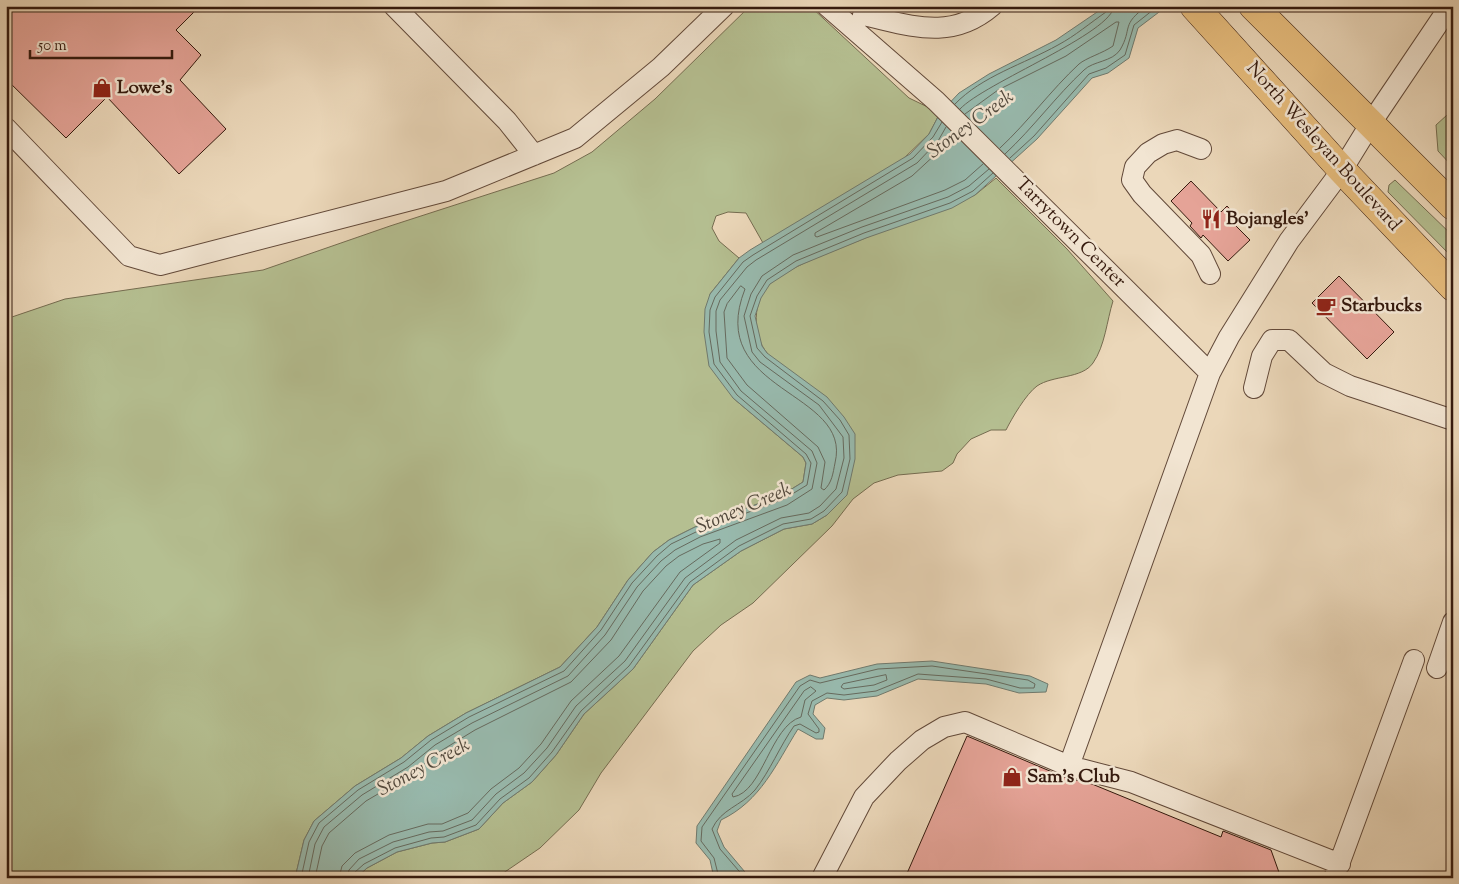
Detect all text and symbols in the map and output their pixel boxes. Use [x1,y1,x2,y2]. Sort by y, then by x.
scale bar [30,28,172,60]
text: 50 m [37,36,67,57]
street label: North Wesleyan Boulevard [1239,56,1407,238]
place label: Lowe's [117,75,173,102]
shop icon: Lowe's [91,77,113,99]
water label: Stoney Creek [922,84,1020,166]
street label: Tarrytown Center [1009,172,1131,294]
place label: Bojangles' [1226,206,1309,233]
restaurant icon: Bojangles' [1200,208,1222,230]
place label: Starbucks [1341,293,1422,320]
cafe icon: Starbucks [1315,295,1337,317]
water label: Stoney Creek [692,476,796,542]
water label: Stoney Creek [373,731,475,805]
place label: Sam's Club [1027,764,1120,791]
shop icon: Sam's Club [1001,766,1023,788]

